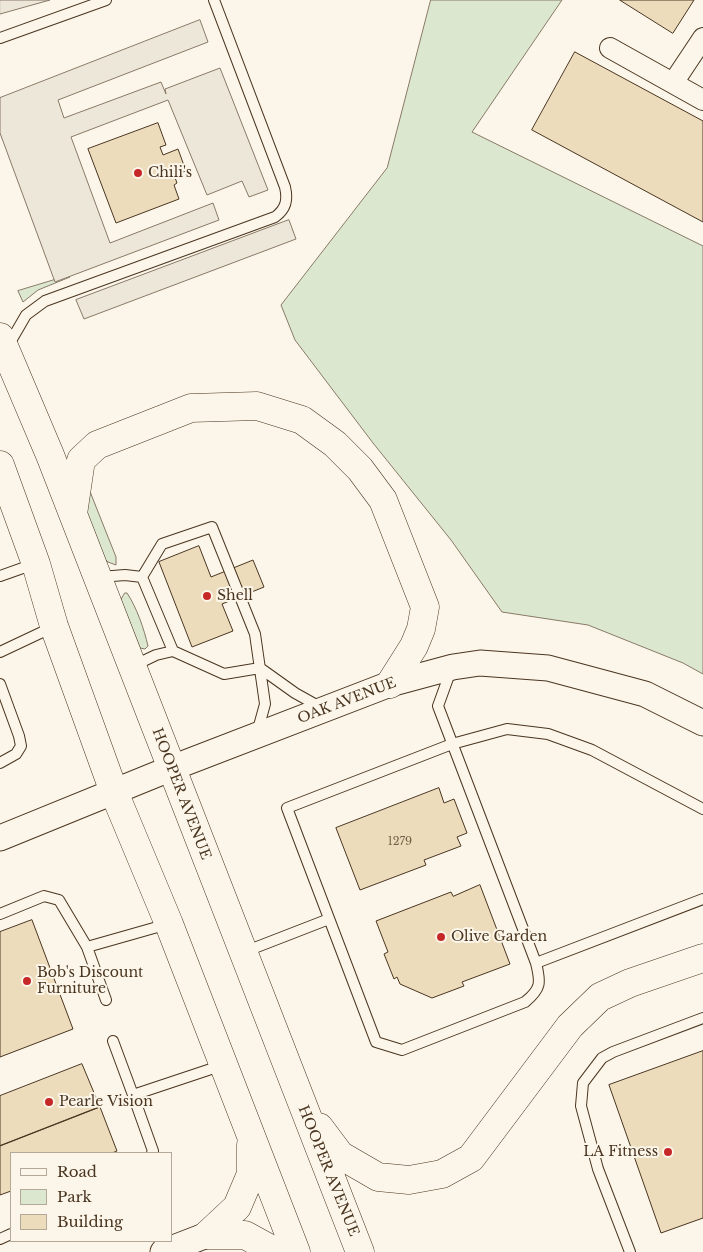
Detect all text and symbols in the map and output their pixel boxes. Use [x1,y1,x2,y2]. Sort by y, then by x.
place label: Chili's [148,165,192,181]
marker: Chili's [132,167,144,179]
place label: Shell [217,588,253,604]
marker: Shell [201,590,213,602]
street label: OAK AVENUE [295,674,399,728]
street label: HOOPER AVENUE [148,726,214,862]
house number: 1279 [388,835,412,849]
place label: Olive Garden [451,929,547,945]
marker: Olive Garden [435,931,447,943]
place label: Bob's Discount Furniture [37,965,143,998]
marker: Bob's Discount Furniture [21,975,33,987]
place label: Pearle Vision [59,1094,153,1110]
marker: Pearle Vision [43,1096,55,1108]
street label: HOOPER AVENUE [294,1103,362,1239]
place label: LA Fitness [583,1144,658,1160]
marker: LA Fitness [662,1146,674,1158]
legend [10,1152,172,1242]
text: Road [57,1162,97,1181]
text: Park [57,1187,92,1206]
text: Building [57,1212,123,1231]

